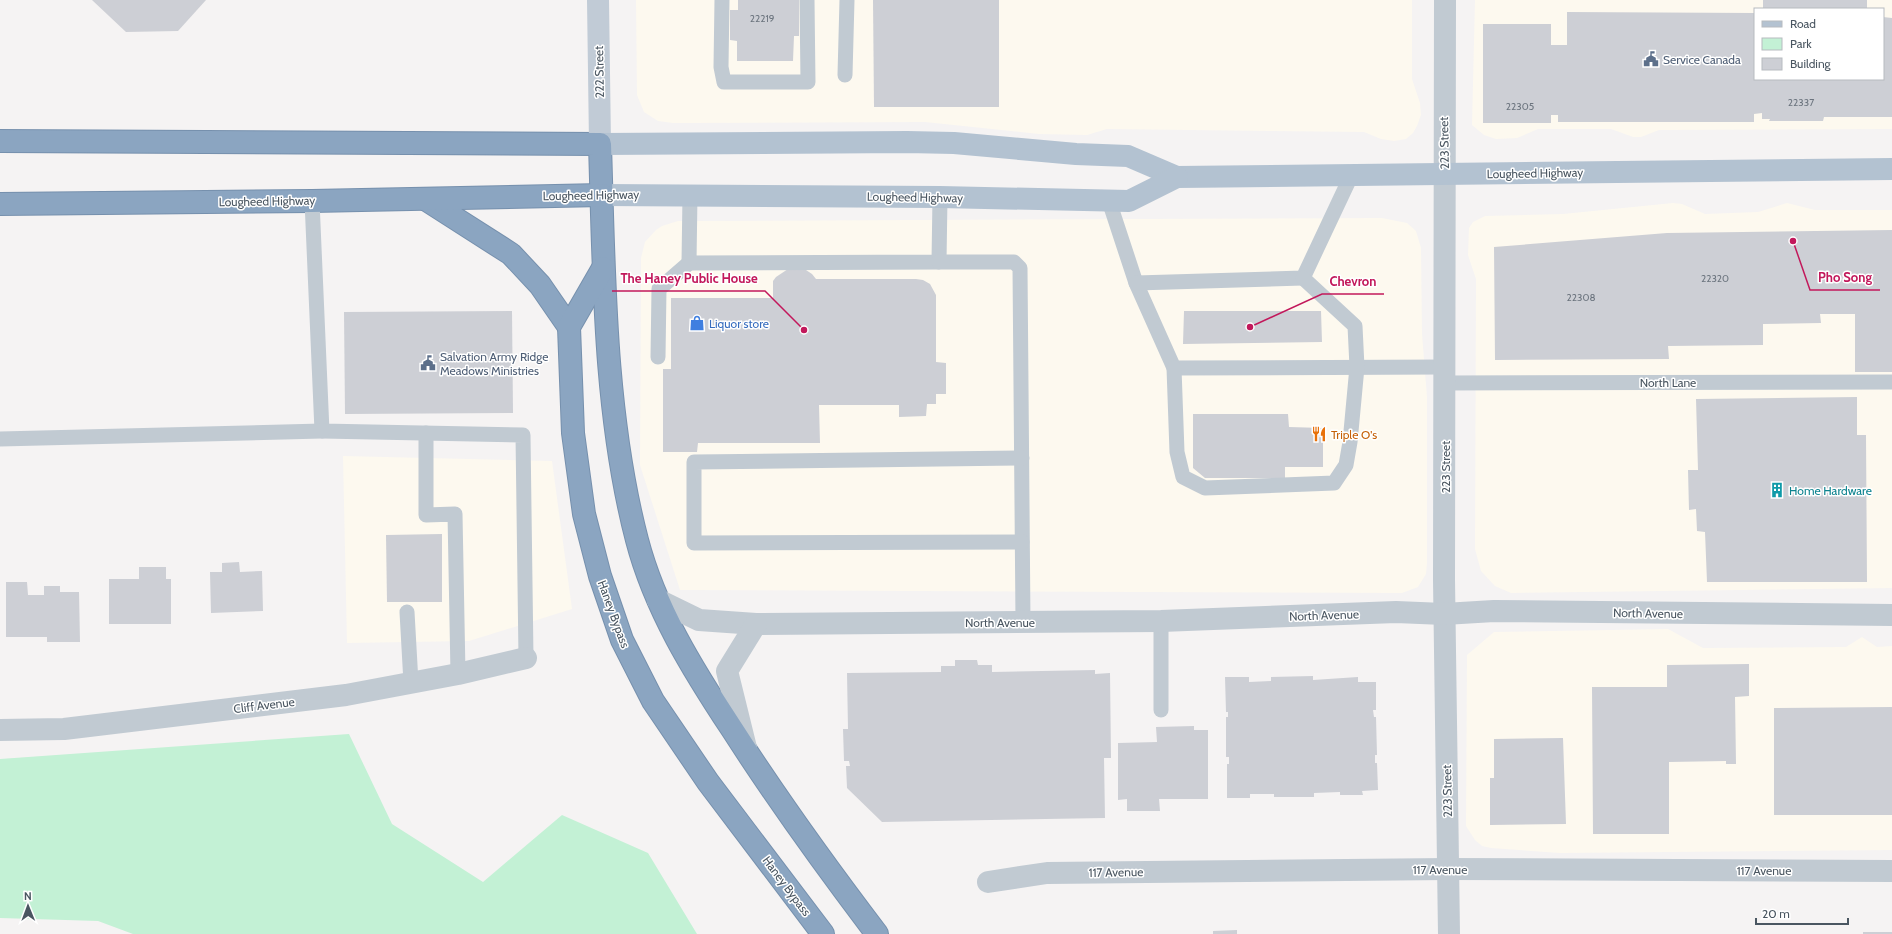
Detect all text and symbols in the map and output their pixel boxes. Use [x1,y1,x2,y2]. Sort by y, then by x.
legend [1754,8,1884,80]
house number: 22219 [750,12,775,25]
text: Road [1790,16,1816,31]
text: Park [1790,36,1812,51]
street label: 222 Street [591,46,607,98]
public building icon: Service Canada [1642,50,1660,68]
place label: Service Canada [1663,52,1741,67]
text: Building [1790,56,1832,71]
house number: 22337 [1788,96,1814,109]
house number: 22305 [1506,100,1534,113]
street label: 223 Street [1436,117,1452,169]
street label: Lougheed Highway [1487,165,1583,181]
street label: Lougheed Highway [543,187,639,203]
street label: Lougheed Highway [867,189,963,205]
street label: Lougheed Highway [219,193,315,209]
callout: Pho Song [1810,265,1880,290]
callout: The Haney Public House [612,266,765,291]
callout: Chevron [1322,269,1384,294]
text: Pho Song [1818,269,1872,285]
text: The Haney Public House [620,270,758,286]
house number: 22320 [1701,272,1729,285]
text: Chevron [1330,273,1376,289]
house number: 22308 [1567,291,1595,304]
shop icon: Liquor store [688,314,706,332]
place label: Liquor store [709,316,769,331]
place label: Salvation Army Ridge Meadows Ministries [440,349,548,378]
public building icon: Salvation Army Ridge Meadows Ministries [419,354,437,372]
street label: North Lane [1640,375,1696,390]
restaurant icon: Triple O's [1310,425,1328,443]
place label: Triple O's [1331,427,1377,442]
street label: 223 Street [1438,441,1453,493]
building icon: Home Hardware [1768,481,1786,499]
place label: Home Hardware [1789,483,1872,498]
street label: Haney Bypass [595,578,633,650]
street label: North Avenue [1613,605,1683,621]
street label: North Avenue [1289,606,1359,624]
street label: North Avenue [965,615,1035,630]
street label: Cliff Avenue [233,694,295,716]
street label: 223 Street [1439,765,1455,817]
street label: Haney Bypass [760,853,814,919]
street label: 117 Avenue [1413,862,1467,877]
street label: 117 Avenue [1737,863,1791,878]
street label: 117 Avenue [1089,864,1143,880]
north arrow [8,886,48,926]
text: N [24,889,32,903]
scale bar [1756,900,1848,926]
text: 20 m [1762,906,1790,921]

